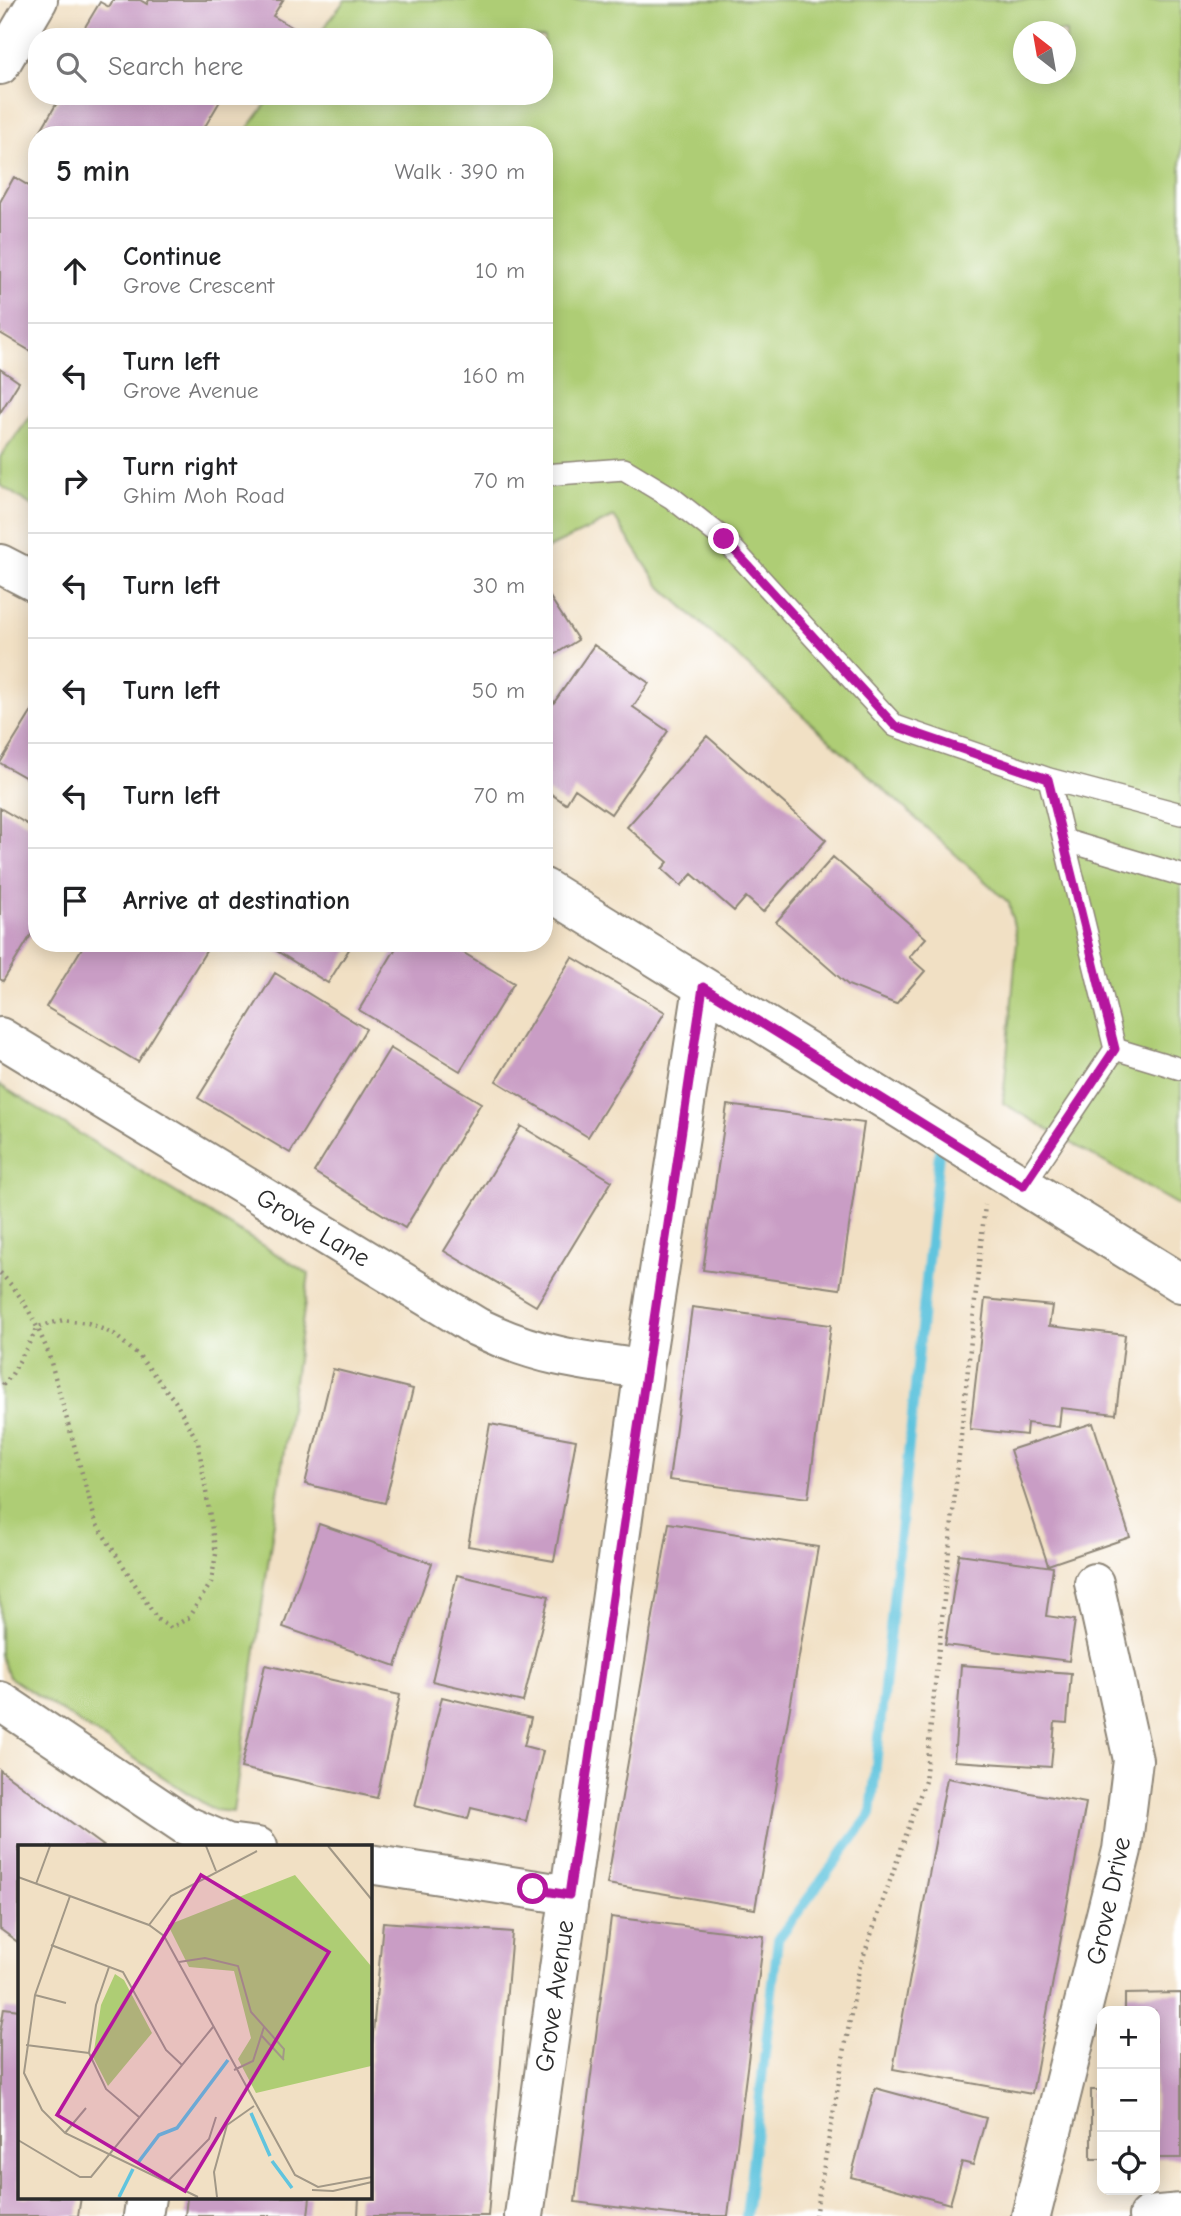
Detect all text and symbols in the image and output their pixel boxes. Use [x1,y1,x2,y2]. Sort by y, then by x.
north arrow [1013,21,1076,84]
search box [28,28,553,105]
icon: search [52,48,90,86]
text: Search here [108,52,243,82]
text: 5 min [56,154,130,189]
text: Walk · 390 m [395,158,525,185]
text: Continue [123,242,221,272]
icon: ahead [56,252,94,290]
text: 10 m [475,257,525,284]
text: Grove Crescent [123,272,274,299]
text: Turn left [123,347,220,377]
icon: left [56,357,94,395]
text: 160 m [463,362,525,389]
text: Grove Avenue [123,377,259,404]
text: Turn right [123,452,237,482]
icon: right [56,462,94,500]
text: 70 m [473,467,525,494]
text: Ghim Moh Road [123,482,285,509]
route end [708,523,739,554]
icon: left [56,567,94,605]
text: Turn left [123,571,220,601]
text: 30 m [473,572,525,599]
icon: left [56,672,94,710]
text: Turn left [123,676,220,706]
text: 50 m [472,677,525,704]
icon: left [56,777,94,815]
text: Turn left [123,781,220,811]
text: 70 m [473,782,525,809]
icon: arrive [56,882,94,920]
text: Arrive at destination [123,886,350,916]
street label: Grove Lane [251,1182,375,1274]
street label: Grove Drive [1081,1834,1137,1968]
inset map [18,1845,371,2198]
route start [517,1873,548,1904]
street label: Grove Avenue [529,1918,581,2074]
map controls [1097,2006,1160,2195]
button: + [1097,2006,1160,2069]
button: − [1097,2069,1160,2132]
button: locate [1097,2132,1160,2195]

